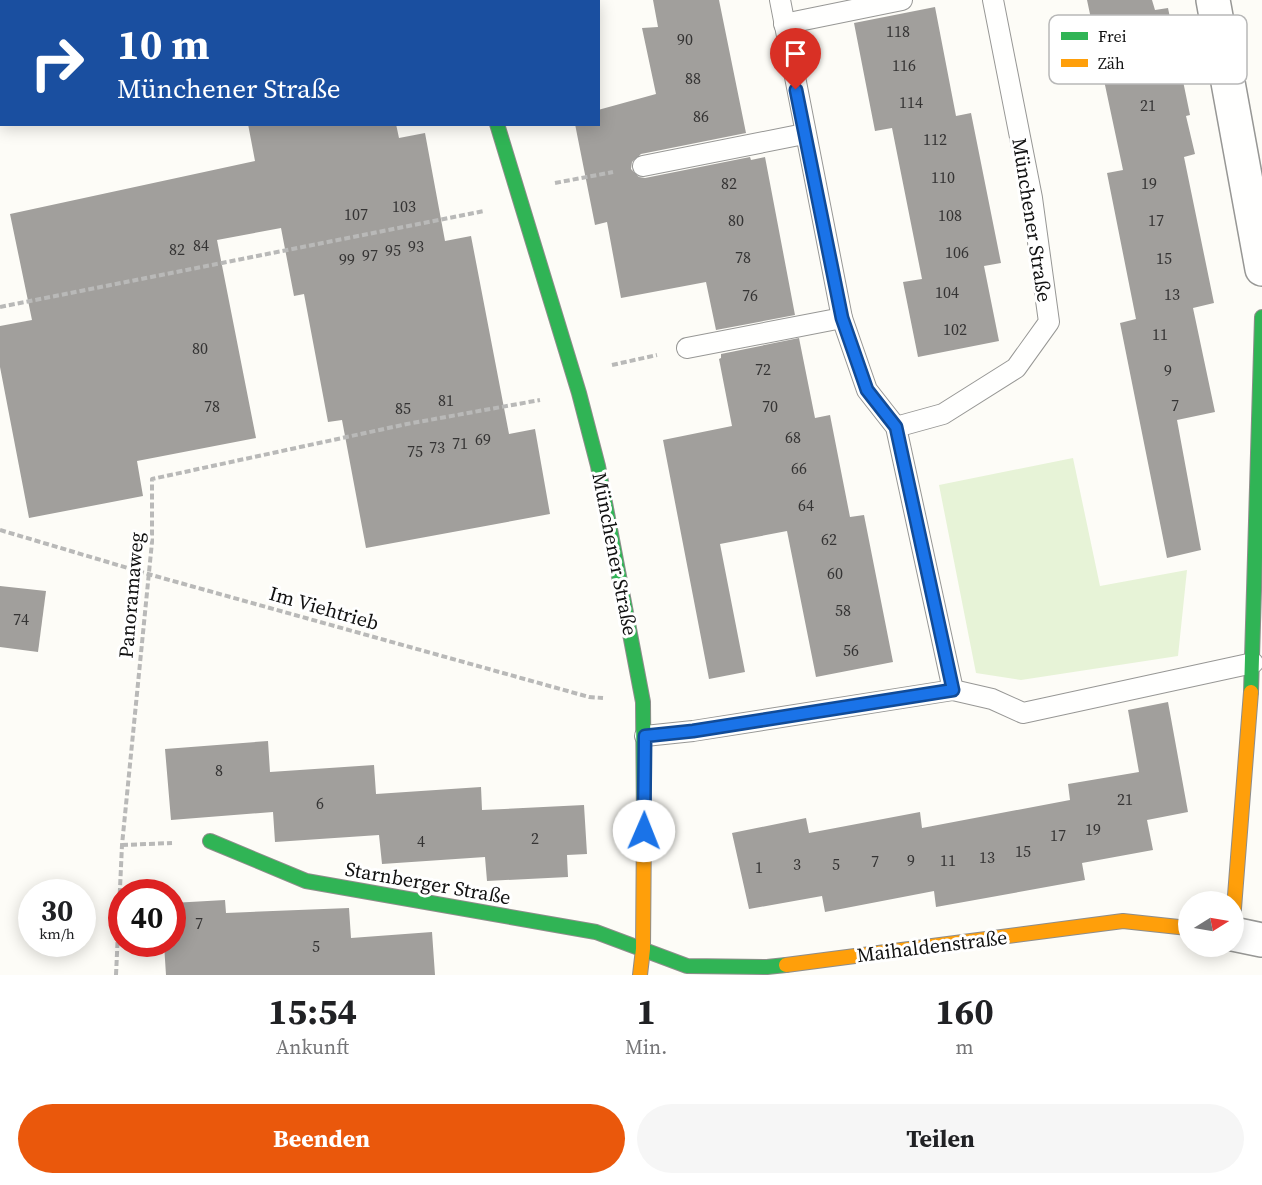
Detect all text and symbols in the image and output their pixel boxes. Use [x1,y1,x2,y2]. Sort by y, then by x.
text: 10 m [117,15,210,73]
legend [1049,15,1247,84]
house number: 118 [886,20,910,42]
icon: right [18,24,96,102]
text: Frei [1098,25,1127,47]
house number: 90 [677,28,693,50]
pin [770,28,821,90]
icon: arrive [779,37,812,70]
text: Zäh [1098,52,1125,74]
house number: 116 [892,54,916,76]
house number: 88 [685,67,701,89]
text: Münchener Straße [117,70,341,107]
house number: 114 [899,91,923,113]
house number: 21 [1140,94,1156,116]
house number: 86 [693,105,709,127]
house number: 112 [923,128,947,150]
street label: Münchener Straße [1005,136,1059,304]
house number: 110 [931,166,955,188]
house number: 82 [721,172,737,194]
house number: 19 [1141,172,1157,194]
house number: 103 [392,195,416,217]
house number: 107 [344,203,368,225]
house number: 108 [938,204,962,226]
house number: 80 [728,209,744,231]
house number: 17 [1148,209,1164,231]
house number: 84 [193,234,209,256]
house number: 93 [408,235,424,257]
house number: 82 [169,238,185,260]
house number: 95 [385,239,401,261]
house number: 106 [945,241,969,263]
house number: 97 [362,244,378,266]
house number: 78 [735,246,751,268]
house number: 15 [1156,247,1172,269]
house number: 99 [339,248,355,270]
house number: 104 [935,281,959,303]
house number: 13 [1164,283,1180,305]
house number: 76 [742,284,758,306]
house number: 102 [943,318,967,340]
house number: 11 [1152,323,1168,345]
house number: 80 [192,337,208,359]
house number: 72 [755,358,771,380]
house number: 9 [1164,359,1172,381]
house number: 81 [438,389,454,411]
house number: 7 [1171,394,1179,416]
house number: 78 [204,395,220,417]
house number: 70 [762,395,778,417]
house number: 85 [395,397,411,419]
house number: 68 [785,426,801,448]
house number: 69 [475,428,491,450]
house number: 71 [452,432,468,454]
house number: 73 [429,436,445,458]
house number: 75 [407,440,423,462]
house number: 66 [791,457,807,479]
street label: Münchener Straße [585,470,645,638]
house number: 64 [798,494,814,516]
house number: 62 [821,528,837,550]
street label: Panoramaweg [112,531,150,659]
house number: 60 [827,562,843,584]
street label: Im Viehtrieb [266,579,382,637]
house number: 58 [835,599,851,621]
house number: 74 [13,608,29,630]
house number: 56 [843,639,859,661]
house number: 8 [215,759,223,781]
house number: 21 [1117,788,1133,810]
house number: 6 [316,792,324,814]
position arrow [612,799,676,863]
house number: 19 [1085,818,1101,840]
house number: 17 [1050,824,1066,846]
house number: 2 [531,827,539,849]
house number: 4 [417,830,425,852]
house number: 15 [1015,840,1031,862]
house number: 13 [979,846,995,868]
house number: 9 [907,849,915,871]
house number: 11 [940,849,956,871]
house number: 7 [871,850,879,872]
house number: 3 [793,853,801,875]
house number: 5 [832,853,840,875]
street label: Starnberger Straße [343,855,513,911]
house number: 1 [755,856,763,878]
speed limit sign: 40 [108,879,186,957]
text: 30 [41,890,73,931]
north arrow [1178,891,1244,957]
map controls [1178,891,1244,957]
house number: 7 [195,912,203,934]
text: km/h [39,923,75,944]
street label: Maihaldenstraße [855,923,1009,969]
house number: 5 [312,935,320,957]
text: 15:54 [268,987,357,1036]
text: 1 [636,987,656,1036]
text: 160 [935,987,994,1036]
text: Ankunft [276,1033,349,1061]
text: Min. [625,1033,667,1061]
text: m [956,1033,974,1061]
button: Beenden [18,1104,625,1173]
button: Teilen [637,1104,1244,1173]

